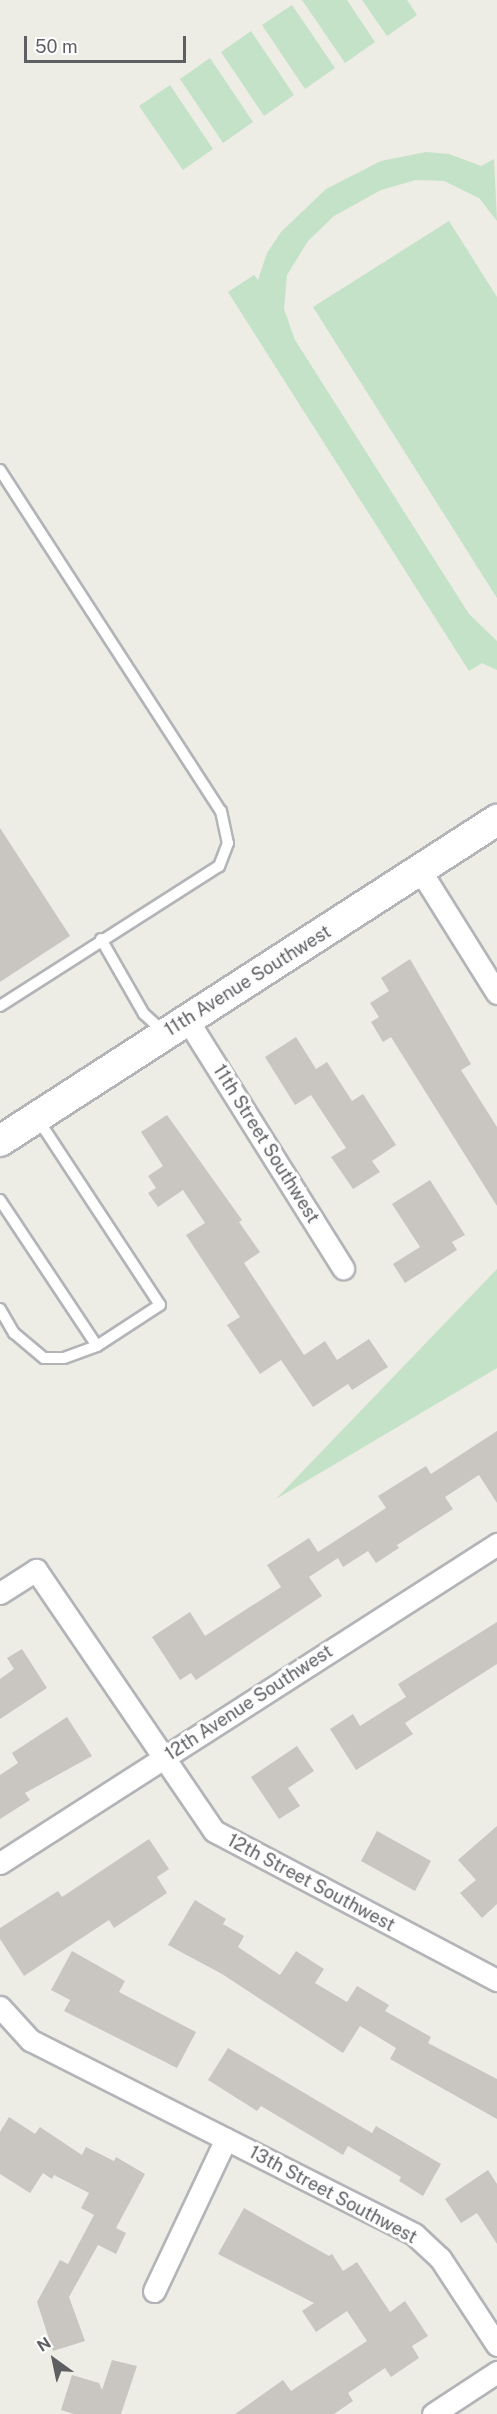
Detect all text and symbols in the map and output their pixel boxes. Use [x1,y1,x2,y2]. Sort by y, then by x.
scale bar [27,24,189,62]
text: 50 m [35,36,78,57]
street label: 11th Avenue Southwest [161,921,335,1041]
street label: 11th Street Southwest [208,1061,324,1227]
street label: 12th Avenue Southwest [161,1641,337,1765]
street label: 12th Street Southwest [224,1830,398,1936]
street label: 13th Street Southwest [245,2142,421,2248]
north arrow [24,2330,84,2390]
text: N [33,2333,54,2356]

